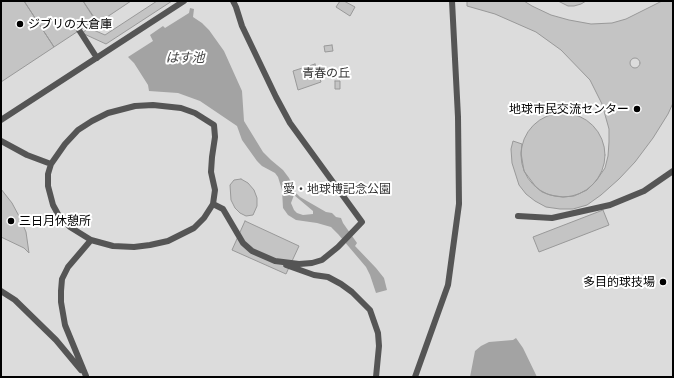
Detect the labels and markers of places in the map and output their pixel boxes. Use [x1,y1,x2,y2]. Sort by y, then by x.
place label: ジブリの大倉庫 [28,17,112,31]
marker: ジブリの大倉庫 [15,19,25,29]
place label: 地球市民交流センター [509,102,629,116]
marker: 地球市民交流センター [632,104,642,114]
place label: 三日月休憩所 [19,214,91,228]
marker: 三日月休憩所 [6,216,16,226]
place label: 多目的球技場 [583,275,655,289]
marker: 多目的球技場 [658,277,668,287]

